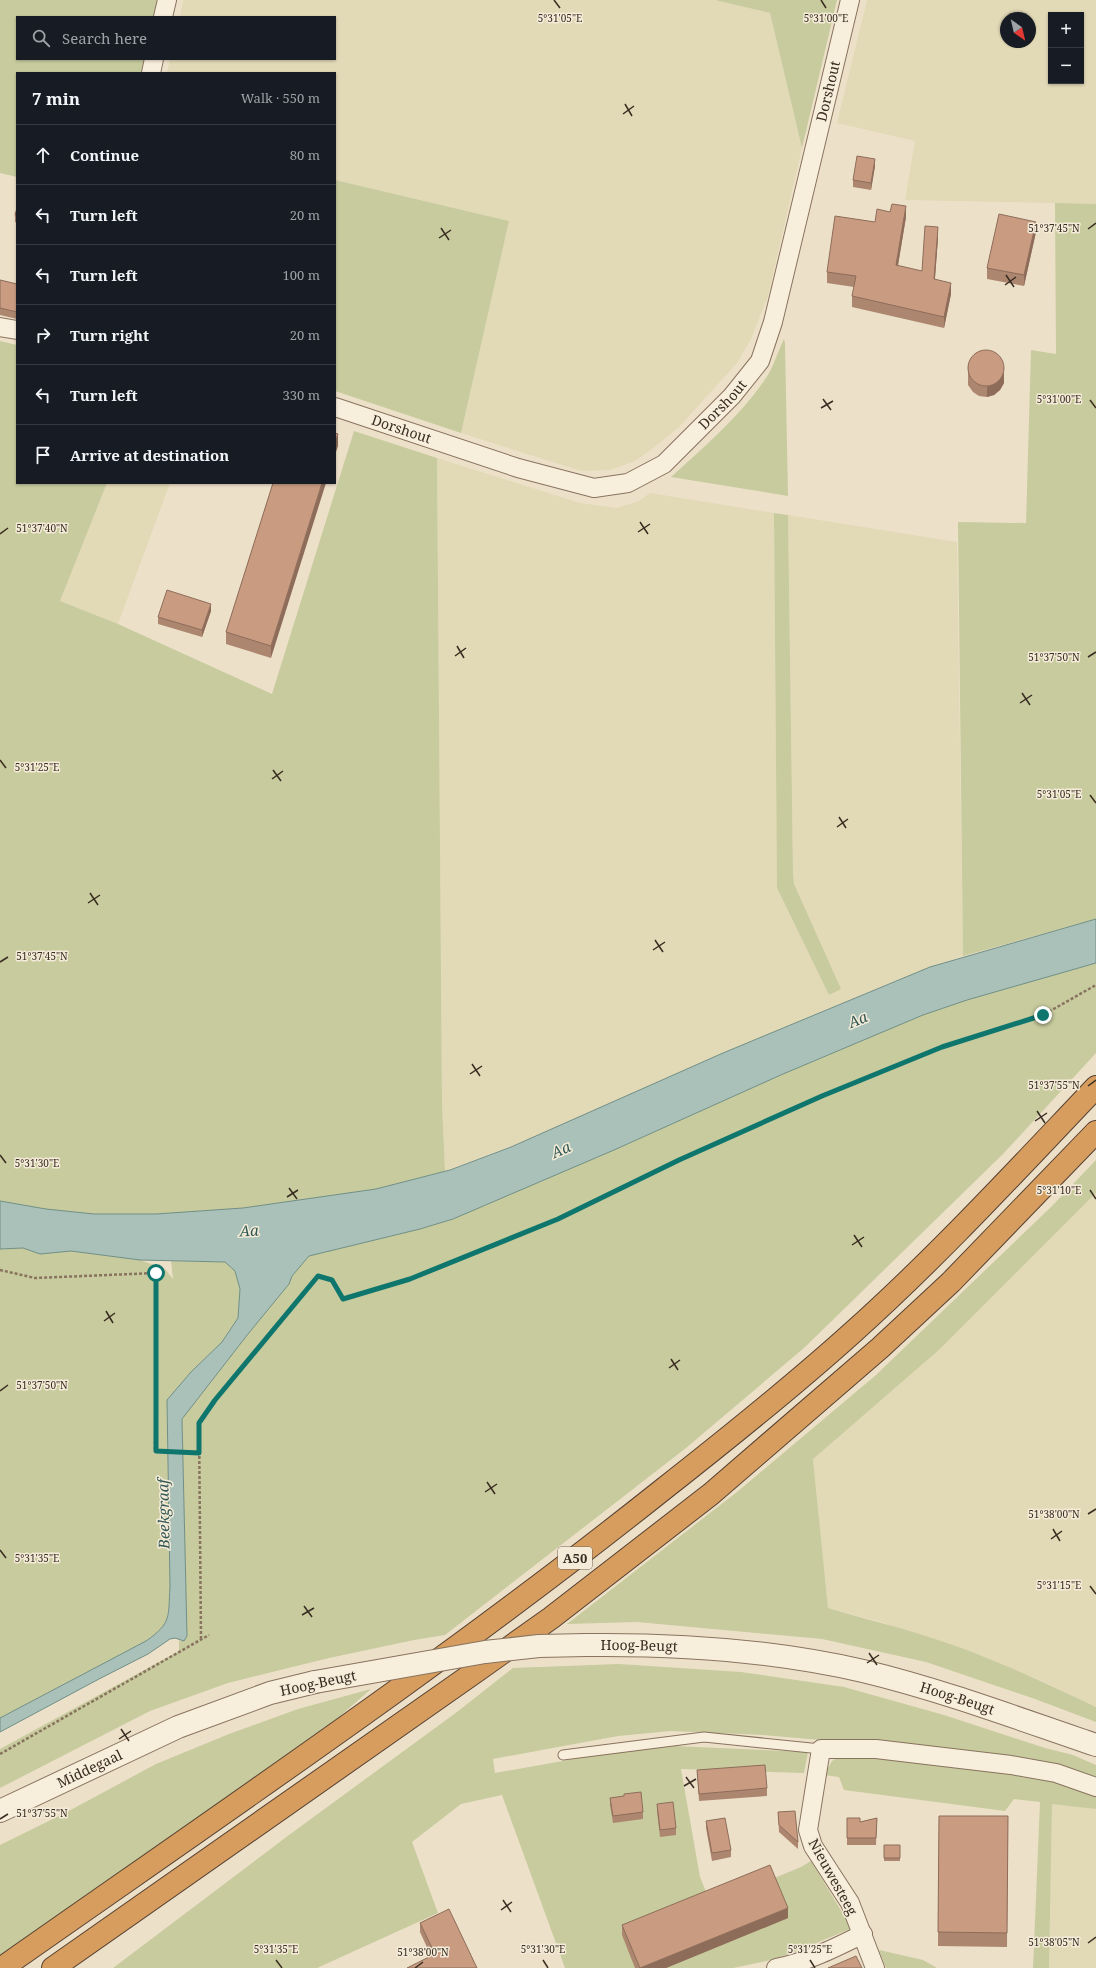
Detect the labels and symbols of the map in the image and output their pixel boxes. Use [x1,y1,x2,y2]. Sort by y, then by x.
text: 5°31'05"E [538,11,582,25]
text: 5°31'00"E [804,11,848,25]
north arrow [1000,12,1036,48]
street label: Dorshout [811,59,844,123]
text: 51°37'45"N [1028,221,1080,235]
street label: Dorshout [694,375,750,433]
text: 5°31'00"E [1037,392,1081,406]
street label: Dorshout [369,410,434,447]
text: 51°37'40"N [16,521,68,535]
text: 51°37'50"N [1028,650,1080,664]
text: 5°31'25"E [15,760,59,774]
text: 5°31'05"E [1037,787,1081,801]
text: 51°37'45"N [16,949,68,963]
water label: Aa [844,1006,871,1032]
route end [1034,1006,1052,1024]
text: 51°37'55"N [1028,1078,1080,1092]
water label: Aa [547,1136,574,1163]
text: 5°31'30"E [15,1156,59,1170]
text: 5°31'10"E [1037,1183,1081,1197]
water label: Aa [238,1219,259,1241]
route start [147,1264,165,1282]
text: 51°37'50"N [16,1378,68,1392]
water label: Beekgraaf [152,1476,174,1550]
text: 51°38'00"N [1028,1507,1080,1521]
road number: A50 [558,1547,592,1569]
text: 5°31'35"E [15,1551,59,1565]
text: 5°31'15"E [1037,1578,1081,1592]
street label: Hoog-Beugt [600,1635,678,1656]
street label: Hoog-Beugt [278,1665,358,1700]
street label: Hoog-Beugt [918,1677,997,1719]
street label: Middegaal [54,1744,126,1792]
text: 51°37'55"N [16,1806,68,1820]
street label: Nieuwesteeg [805,1835,863,1919]
text: 51°38'05"N [1028,1935,1080,1949]
text: 5°31'35"E [254,1942,298,1956]
text: 5°31'30"E [521,1942,565,1956]
text: 5°31'25"E [788,1942,832,1956]
text: 51°38'00"N [397,1945,449,1959]

